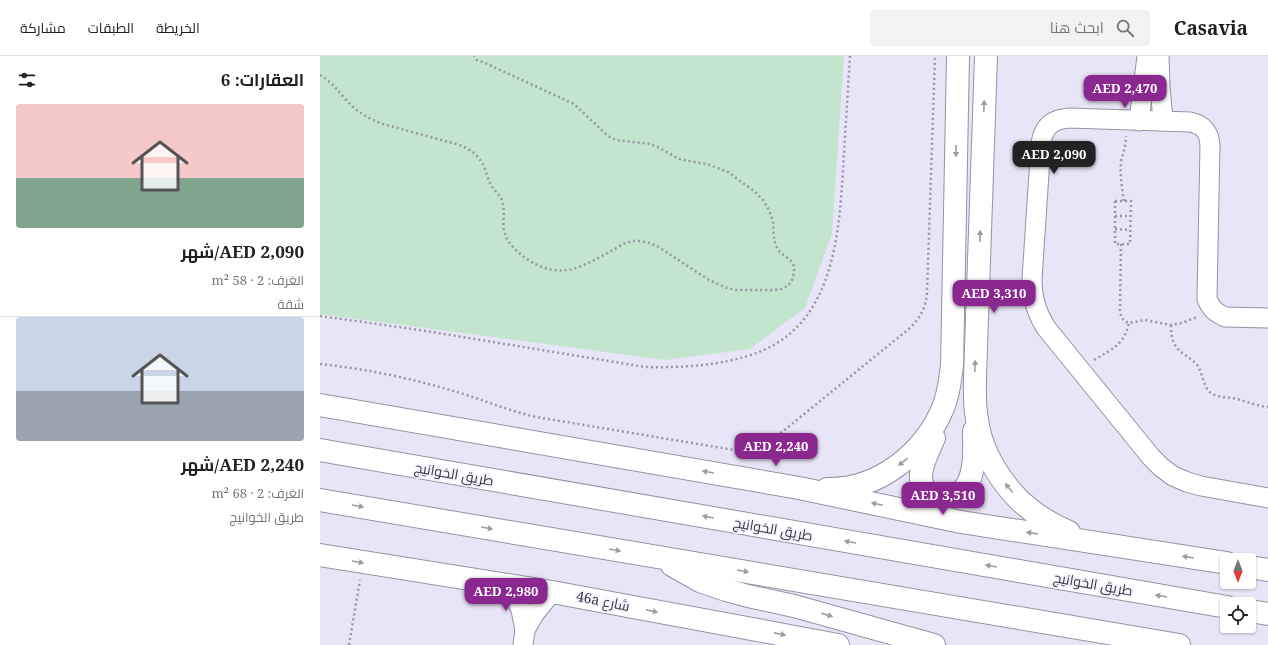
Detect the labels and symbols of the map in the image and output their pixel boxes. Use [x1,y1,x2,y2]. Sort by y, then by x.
pin: AED 2,470 [1079,75,1171,109]
one-way arrow [981,99,987,112]
pin: AED 2,090 [1008,141,1100,175]
one-way arrow [953,145,959,158]
one-way arrow [976,230,983,242]
pin: AED 3,310 [948,280,1040,314]
one-way arrow [972,359,978,372]
pin: AED 2,240 [730,433,822,467]
street label: طريق الخوانيج [413,457,495,490]
one-way arrow [898,457,908,466]
one-way arrow [702,469,714,475]
pin: AED 3,510 [897,482,989,516]
one-way arrow [1004,482,1013,493]
one-way arrow [871,501,883,507]
one-way arrow [352,503,365,509]
street label: طريق الخوانيج [732,512,814,545]
one-way arrow [702,514,714,520]
one-way arrow [481,525,493,531]
one-way arrow [1026,530,1038,536]
one-way arrow [843,539,856,545]
one-way arrow [609,547,621,553]
north arrow [1220,553,1256,589]
one-way arrow [1182,554,1195,560]
one-way arrow [352,559,365,565]
one-way arrow [985,563,998,569]
street label: طريق الخوانيج [1052,567,1134,600]
one-way arrow [737,568,749,574]
pin: AED 2,980 [460,578,552,612]
street label: 46a شارع [575,586,632,615]
one-way arrow [1155,592,1167,598]
one-way arrow [646,608,659,614]
one-way arrow [821,612,833,618]
one-way arrow [774,632,786,638]

